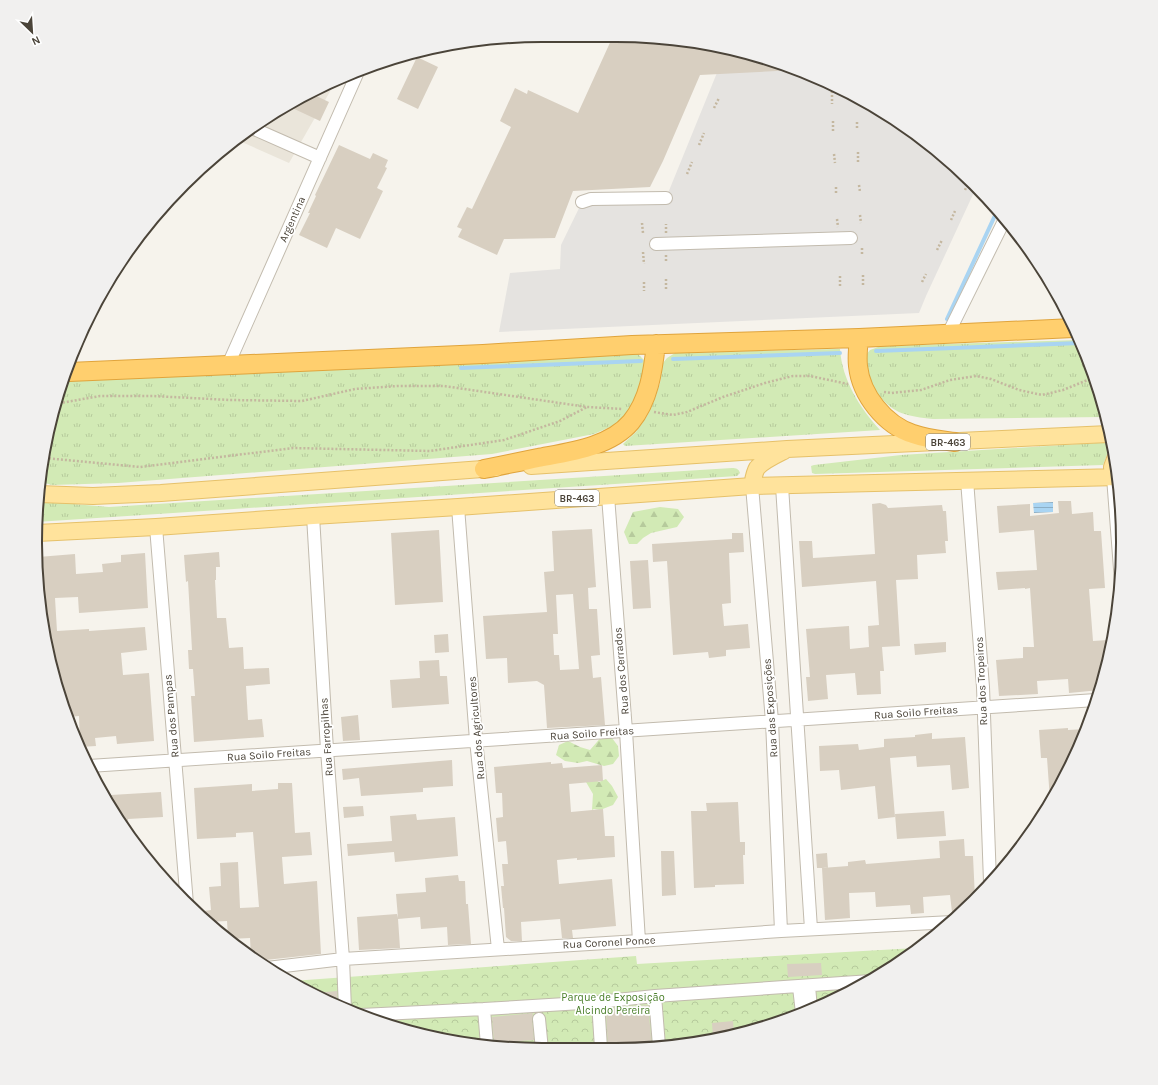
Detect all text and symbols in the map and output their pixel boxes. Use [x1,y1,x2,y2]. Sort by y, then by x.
north arrow [12,12,52,52]
text: N [30,33,42,48]
street label: Argentina [277,194,308,244]
road number: BR-463 [926,434,970,450]
road number: BR-463 [555,490,599,506]
street label: Rua dos Cerrados [611,626,632,715]
street label: Rua dos Tropeiros [973,636,990,726]
street label: Rua das Exposições [761,658,780,758]
street label: Rua dos Pampas [161,673,182,758]
street label: Rua dos Agricultores [465,676,487,780]
street label: Rua Farropilhas [317,697,336,777]
street label: Rua Soilo Freitas [874,703,959,722]
street label: Rua Soilo Freitas [550,724,635,743]
street label: Rua Soilo Freitas [227,745,312,764]
street label: Rua Coronel Ponce [562,934,656,951]
park label: Parque de Exposição Alcindo Pereira [561,991,665,1017]

